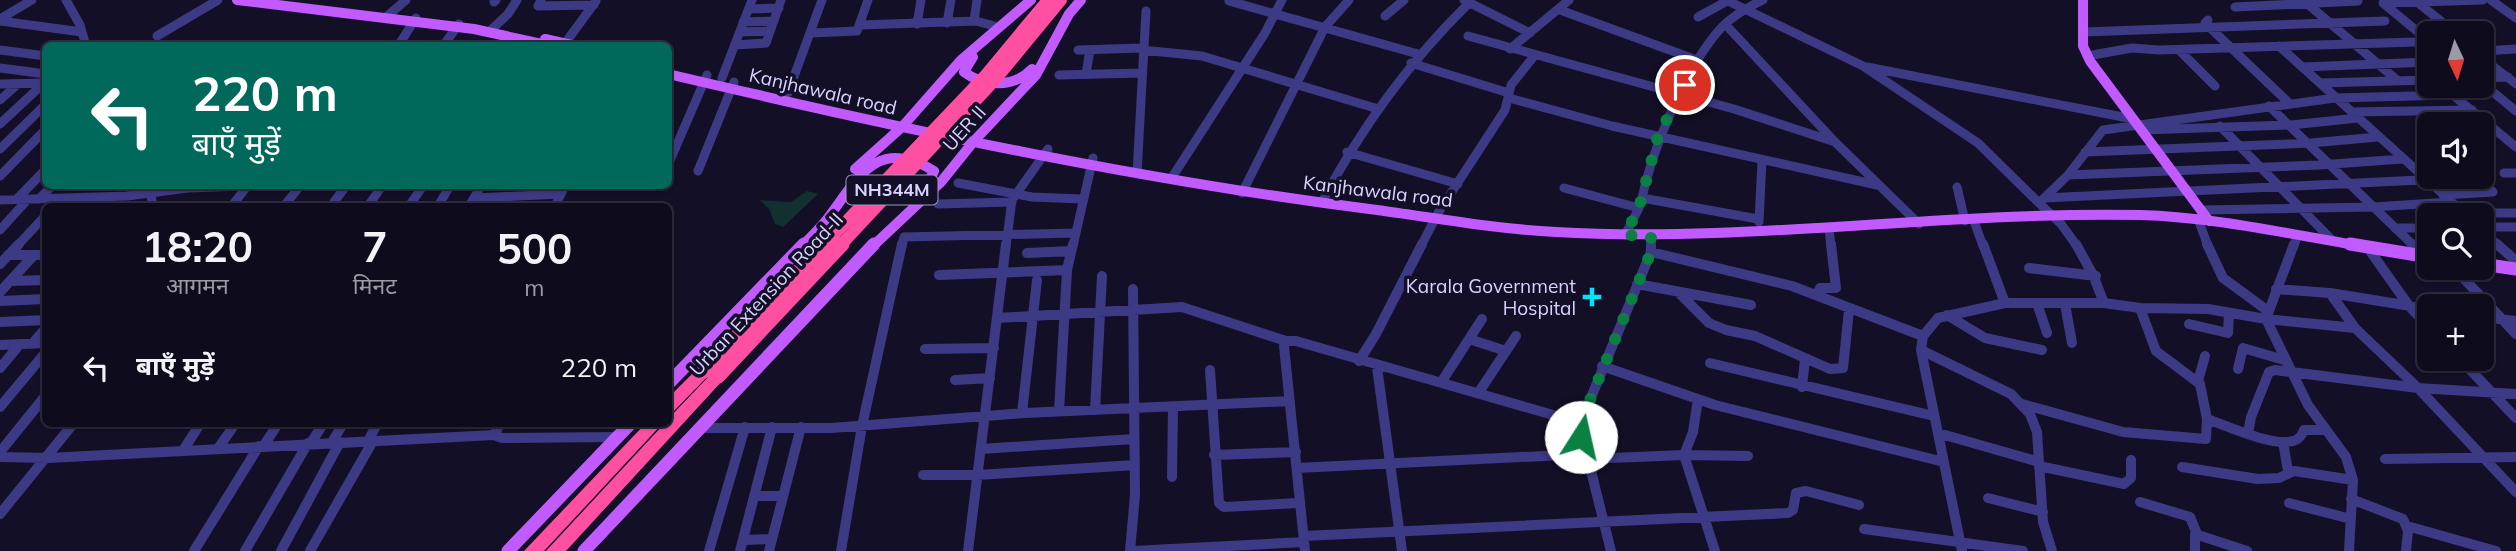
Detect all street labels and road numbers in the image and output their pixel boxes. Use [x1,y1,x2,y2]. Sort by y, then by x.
street label: Kanjhawala road [747,62,899,120]
street label: UER II [937,100,991,156]
street label: Kanjhawala road [1302,170,1454,212]
road number: NH344M [846,176,938,204]
street label: Urban Extension Road-II [684,207,848,381]

